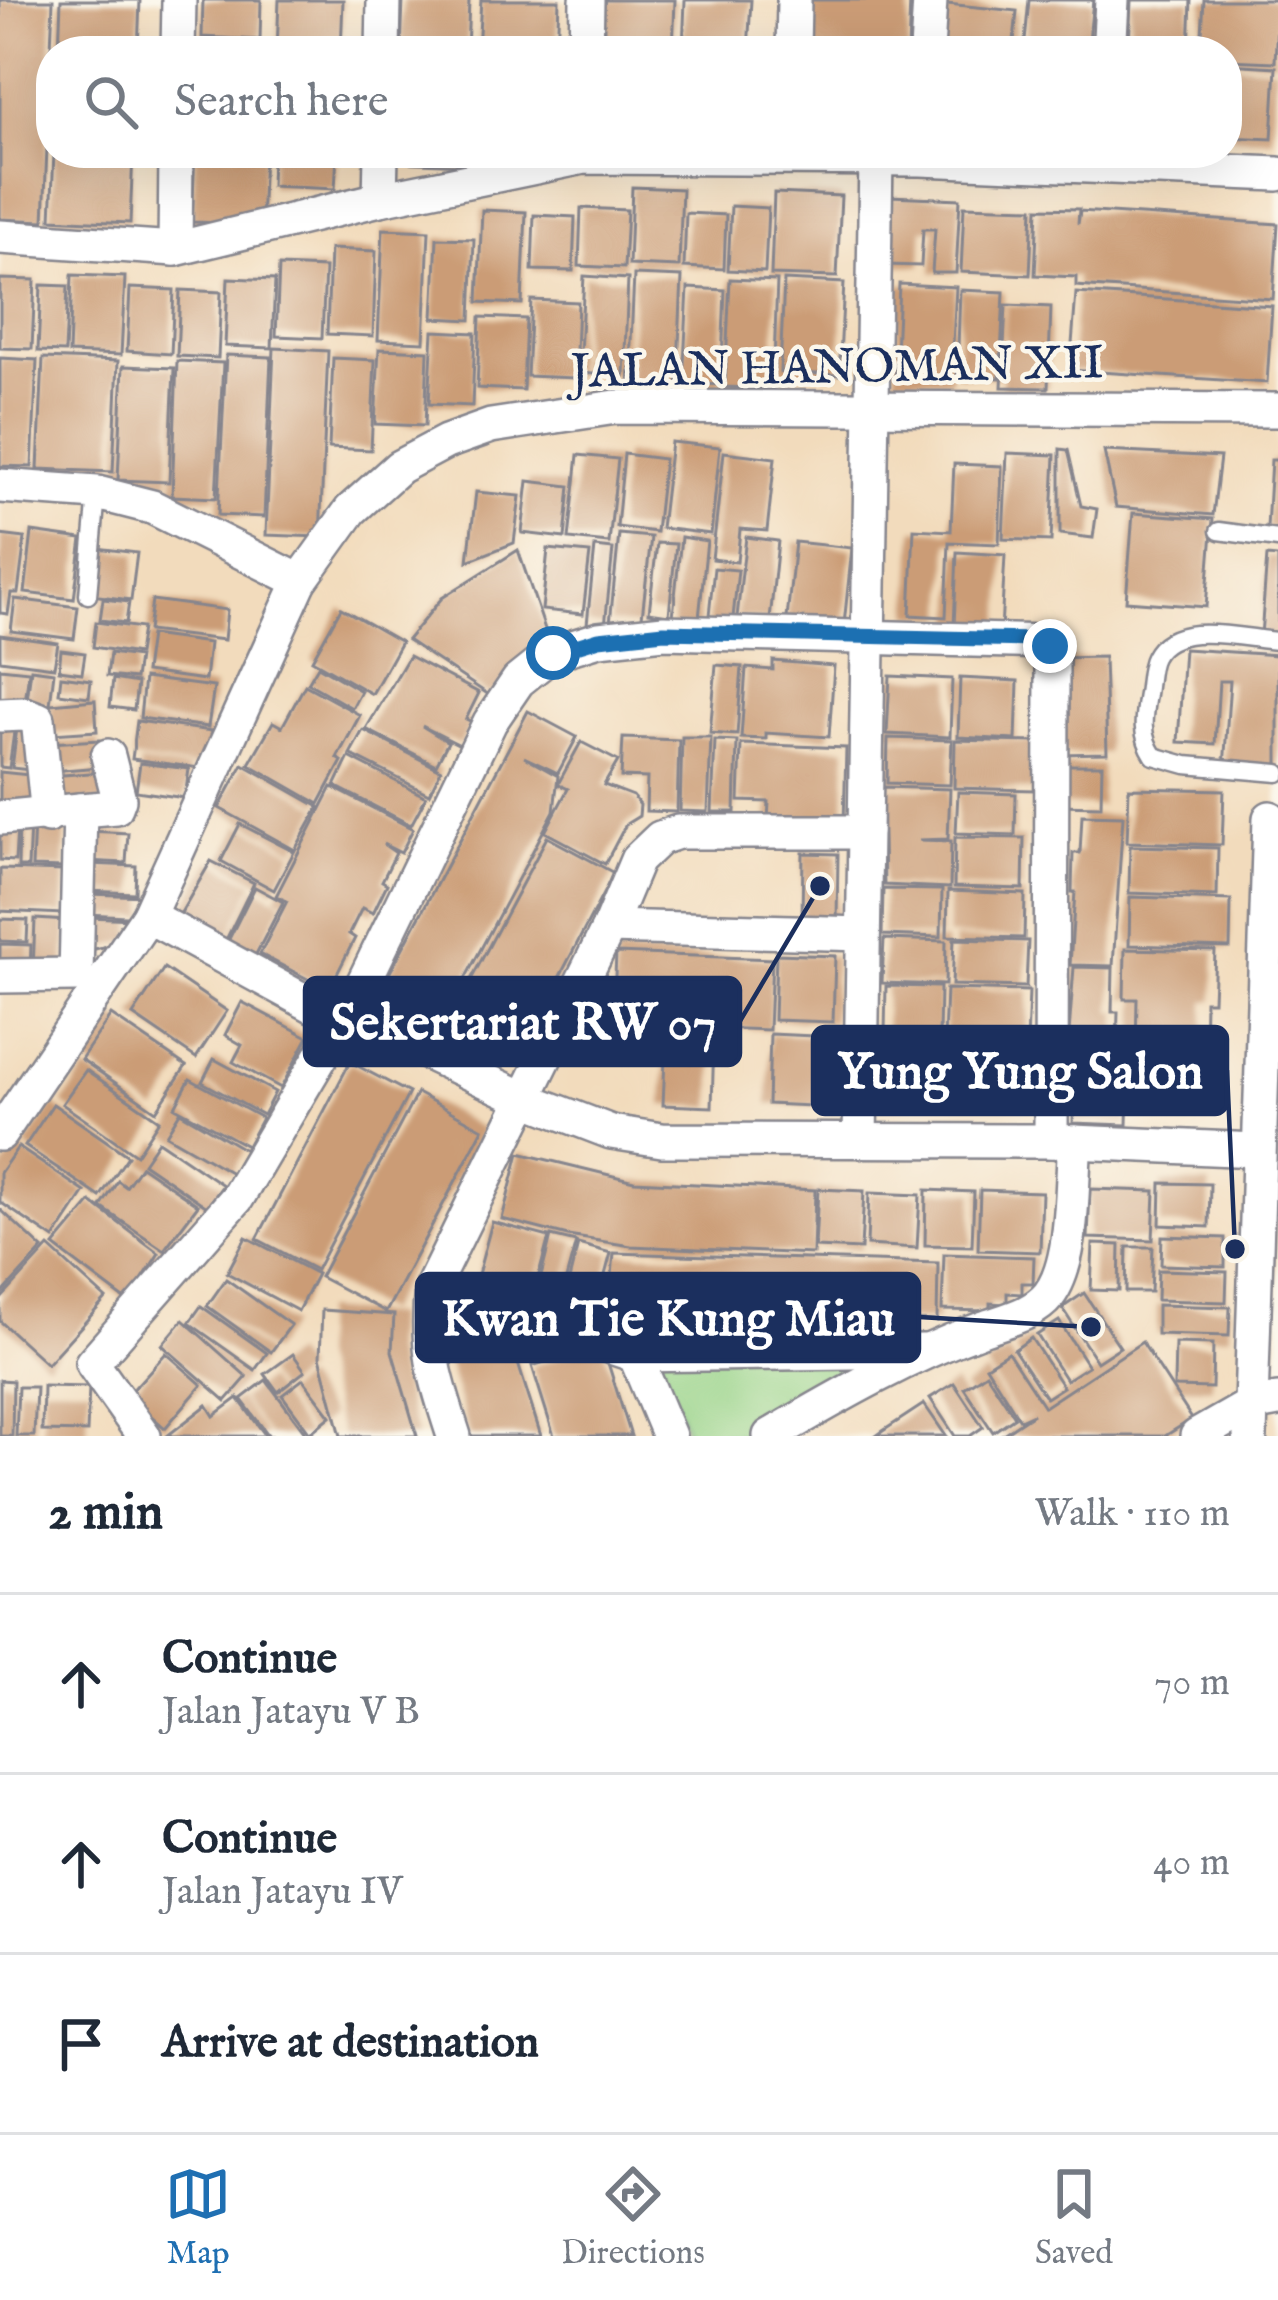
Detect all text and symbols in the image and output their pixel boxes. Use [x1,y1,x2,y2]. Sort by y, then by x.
search box [36,36,1242,168]
icon: search [78,69,144,135]
text: Search here [174,74,388,131]
street label: JALAN HANOMAN XII [565,334,1104,404]
route end [1023,619,1077,673]
route start [526,626,580,680]
callout: Sekertariat RW 07 [305,978,740,1065]
text: Sekertariat RW 07 [330,993,716,1058]
callout: Yung Yung Salon [813,1027,1227,1114]
text: Yung Yung Salon [837,1042,1203,1107]
callout: Kwan Tie Kung Miau [417,1274,919,1361]
text: Kwan Tie Kung Miau [441,1289,895,1354]
text: 2 min [48,1482,163,1547]
text: Walk · 110 m [1035,1490,1230,1539]
text: Continue [162,1631,337,1688]
icon: ahead [48,1651,114,1717]
text: 70 m [1154,1659,1230,1708]
text: Jalan Jatayu V B [162,1688,420,1737]
text: Continue [162,1811,337,1868]
icon: ahead [48,1831,114,1897]
text: 40 m [1153,1839,1230,1888]
text: Jalan Jatayu IV [162,1868,402,1917]
icon: arrive [48,2011,114,2077]
text: Arrive at destination [162,2015,539,2072]
tab: Map [165,2161,231,2275]
tab: Directions [561,2161,705,2275]
tab: Saved [1035,2161,1113,2275]

